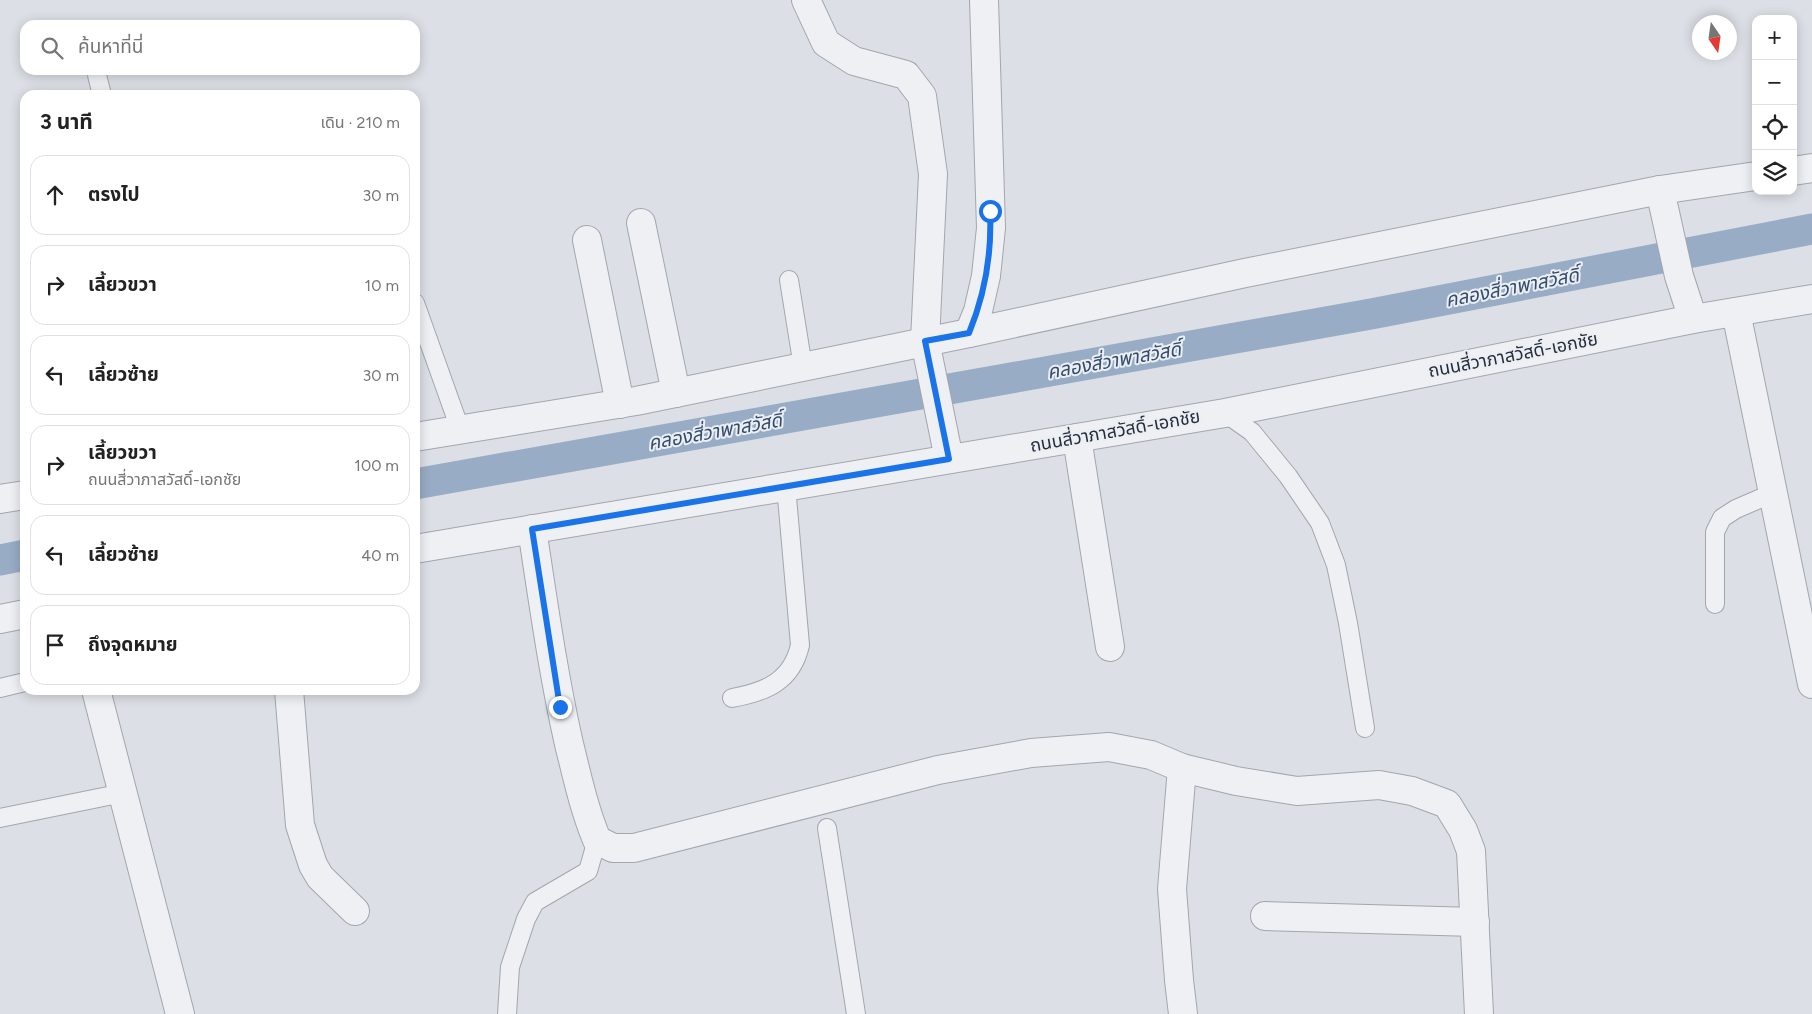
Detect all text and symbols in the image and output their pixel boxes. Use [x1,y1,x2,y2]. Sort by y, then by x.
north arrow [1692,15,1737,60]
map controls [1752,15,1797,195]
button: + [1752,15,1797,60]
search box [20,20,420,75]
icon: search [38,34,66,62]
text: ค้นหาที่นี่ [78,35,143,58]
button: − [1752,60,1797,105]
button: locate [1752,105,1797,150]
text: 3 นาที [40,109,93,134]
text: เดิน · 210 m [320,113,400,132]
button: layers [1752,150,1797,195]
icon: ahead [41,181,69,209]
text: ตรงไป [88,183,140,206]
text: 30 m [362,186,399,205]
route start [979,200,1002,223]
water label: คลองสี่วาพาสวัสดิ์ [1443,260,1586,312]
icon: right [41,271,69,299]
text: เลี้ยวขวา [88,273,157,296]
text: 10 m [365,276,399,295]
street label: ถนนสี่วาภาสวัสดิ์-เอกชัย [1426,326,1600,382]
water label: คลองสี่วาพาสวัสดิ์ [1045,335,1188,384]
icon: left [41,361,69,389]
text: เลี้ยวซ้าย [88,363,159,386]
text: 30 m [362,366,399,385]
street label: ถนนสี่วาภาสวัสดิ์-เอกชัย [1028,403,1202,457]
water label: คลองสี่วาพาสวัสดิ์ [646,406,789,455]
text: เลี้ยวขวา [88,441,157,464]
icon: right [41,451,69,479]
text: 100 m [354,456,399,475]
text: ถนนสี่วาภาสวัสดิ์-เอกชัย [88,470,241,489]
icon: left [41,541,69,569]
text: เลี้ยวซ้าย [88,543,159,566]
text: 40 m [361,546,399,565]
icon: arrive [41,631,69,659]
text: ถึงจุดหมาย [88,633,178,656]
route end [549,696,572,719]

